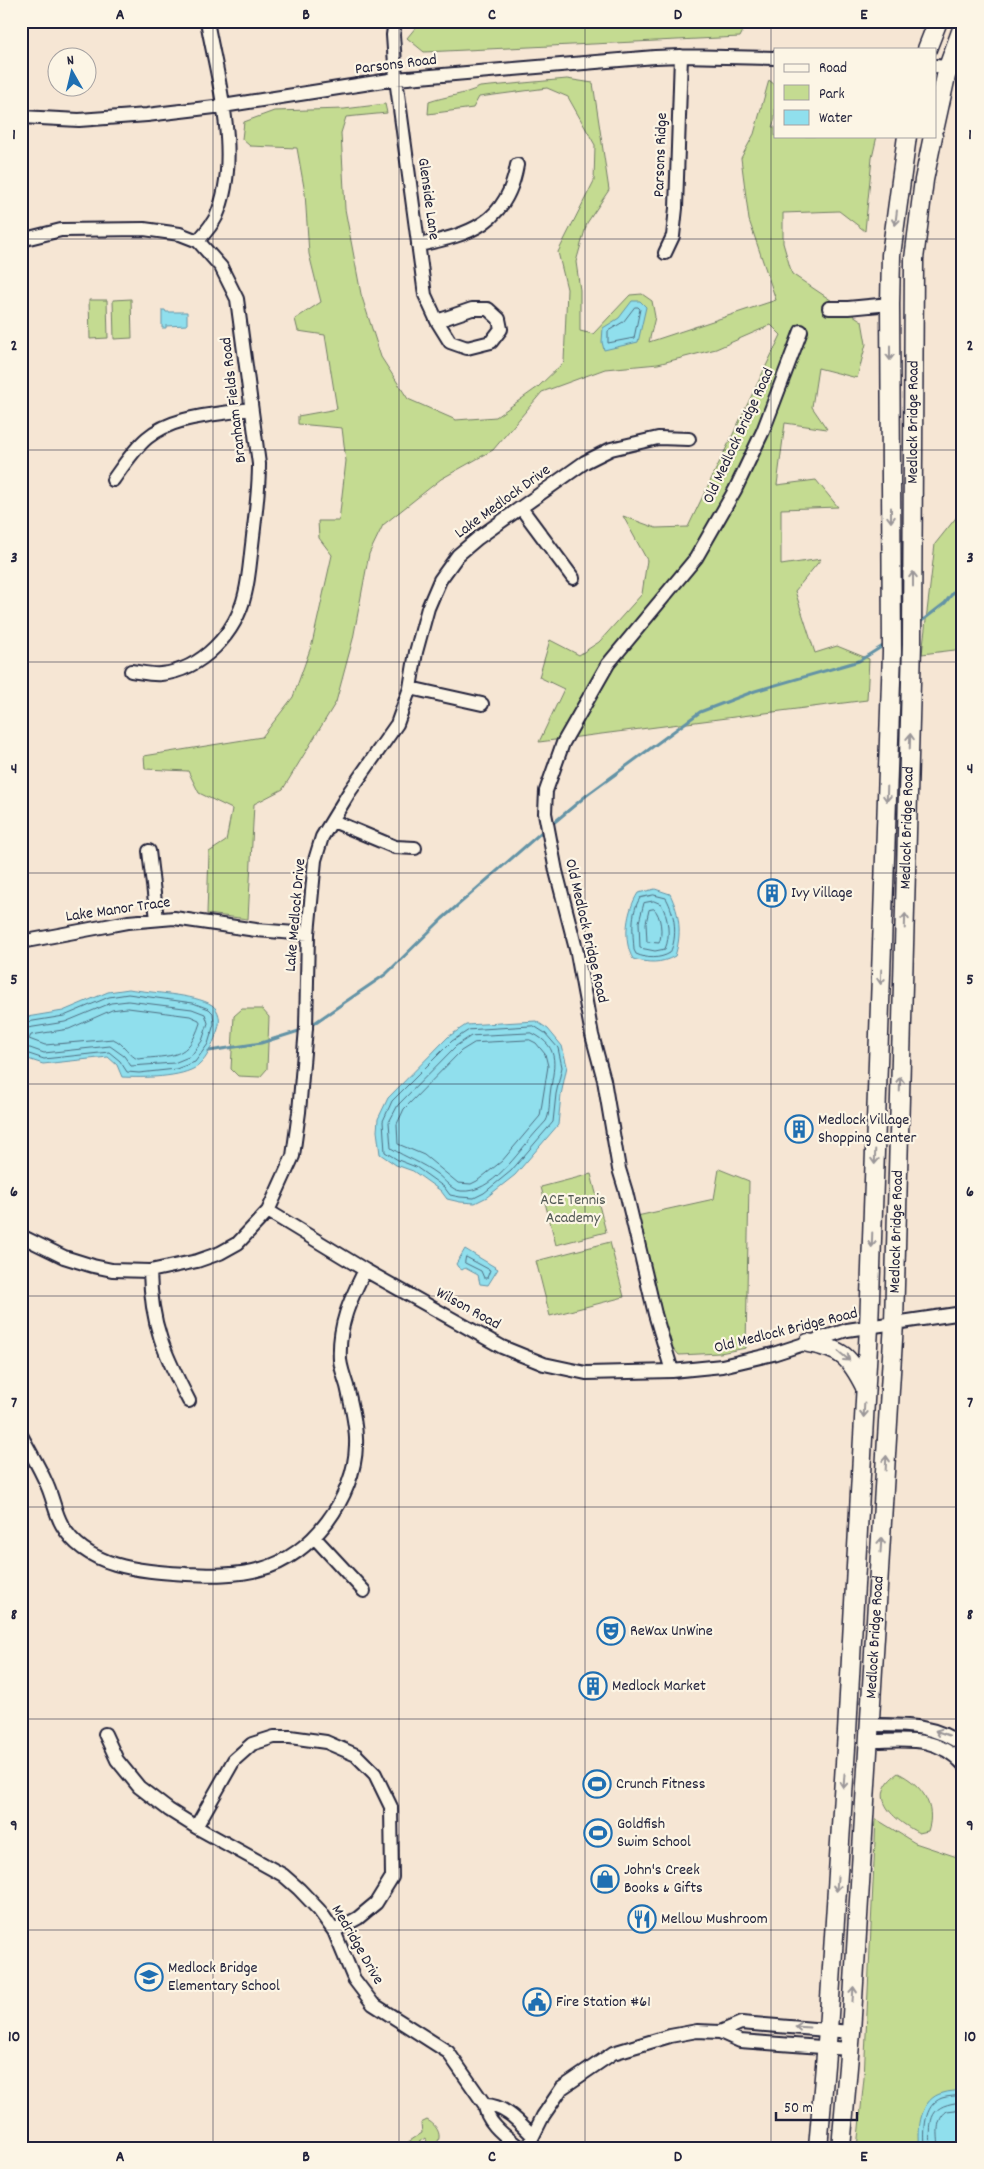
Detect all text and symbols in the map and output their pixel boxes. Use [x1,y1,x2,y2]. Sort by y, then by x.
text: A [116,4,125,27]
text: B [302,4,310,27]
text: C [488,4,496,27]
text: D [674,4,683,27]
text: E [860,4,868,27]
north arrow [48,48,98,98]
legend [774,48,936,138]
street label: Parsons Road [354,49,438,81]
text: N [66,51,75,71]
text: Road [819,58,847,80]
text: Park [819,84,845,106]
text: Water [819,108,853,130]
street label: Parsons Ridge [648,112,674,198]
text: 1 [12,124,16,147]
text: 1 [968,124,972,147]
street label: Glenside Lane [411,156,445,242]
one-way arrow [891,210,901,226]
text: 2 [11,335,18,358]
text: 2 [967,335,974,358]
street label: Branham Fields Road [215,336,253,464]
one-way arrow [885,344,895,360]
street label: Medlock Bridge Road [901,360,925,484]
street label: Old Medlock Bridge Road [697,364,781,508]
street label: Lake Medlock Drive [450,459,556,545]
one-way arrow [886,506,896,523]
text: 3 [10,547,18,570]
text: 3 [966,547,974,570]
one-way arrow [908,571,918,588]
one-way arrow [905,734,914,750]
text: 4 [11,758,17,781]
text: 4 [967,758,973,781]
street label: Medlock Bridge Road [894,766,920,890]
one-way arrow [882,785,892,801]
street label: Lake Medlock Drive [280,857,312,973]
street label: Old Medlock Bridge Road [558,857,614,1005]
building icon: Ivy Village [757,878,787,908]
place label: Ivy Village [791,882,853,905]
street label: Lake Manor Trace [64,891,172,929]
one-way arrow [900,914,910,930]
text: 5 [10,969,18,992]
one-way arrow [876,969,885,985]
text: 5 [966,969,974,992]
one-way arrow [896,1076,905,1092]
place label: Medlock Village Shopping Center [818,1109,917,1150]
building icon: Medlock Village Shopping Center [784,1114,814,1144]
one-way arrow [870,1149,879,1165]
street label: Medlock Bridge Road [883,1170,910,1294]
text: 6 [10,1181,18,1204]
text: 6 [966,1181,974,1204]
park label: ACE Tennis Academy [540,1189,606,1230]
one-way arrow [867,1231,876,1247]
street label: Wilson Road [431,1282,505,1336]
street label: Old Medlock Bridge Road [712,1302,860,1360]
one-way arrow [838,1351,851,1362]
text: 7 [11,1392,17,1415]
text: 7 [967,1392,973,1415]
one-way arrow [860,1402,869,1418]
one-way arrow [881,1455,890,1471]
one-way arrow [876,1537,885,1553]
street label: Medlock Bridge Road [860,1575,890,1699]
text: 8 [11,1604,18,1627]
text: 8 [967,1604,974,1627]
theatre icon: ReWax UnWine [596,1616,626,1646]
place label: ReWax UnWine [630,1620,713,1643]
building icon: Medlock Market [578,1671,608,1701]
place label: Medlock Market [612,1675,706,1698]
one-way arrow [934,1728,950,1737]
sports icon: Crunch Fitness [582,1769,612,1799]
place label: Crunch Fitness [616,1773,706,1796]
one-way arrow [839,1773,848,1789]
place label: Goldfish Swim School [617,1813,691,1854]
text: 9 [10,1815,18,1838]
text: 9 [966,1815,974,1838]
sports icon: Goldfish Swim School [583,1818,613,1848]
place label: John's Creek Books & Gifts [624,1859,703,1900]
shop icon: John's Creek Books & Gifts [590,1864,620,1894]
one-way arrow [833,1875,842,1891]
street label: Medridge Drive [325,1901,389,1989]
restaurant icon: Mellow Mushroom [627,1904,657,1934]
place label: Mellow Mushroom [661,1908,768,1931]
place label: Medlock Bridge Elementary School [168,1957,280,1998]
school or university icon: Medlock Bridge Elementary School [134,1962,164,1992]
public building icon: Fire Station #61 [522,1987,552,2017]
one-way arrow [848,1987,857,2003]
place label: Fire Station #61 [556,1991,651,2014]
one-way arrow [794,2023,810,2032]
text: 10 [8,2026,20,2049]
text: 10 [964,2026,976,2049]
scale bar [776,2089,858,2121]
text: 50 m [784,2098,813,2120]
text: A [116,2146,125,2169]
text: B [302,2146,310,2169]
text: C [488,2146,496,2169]
text: D [674,2146,683,2169]
text: E [860,2146,868,2169]

